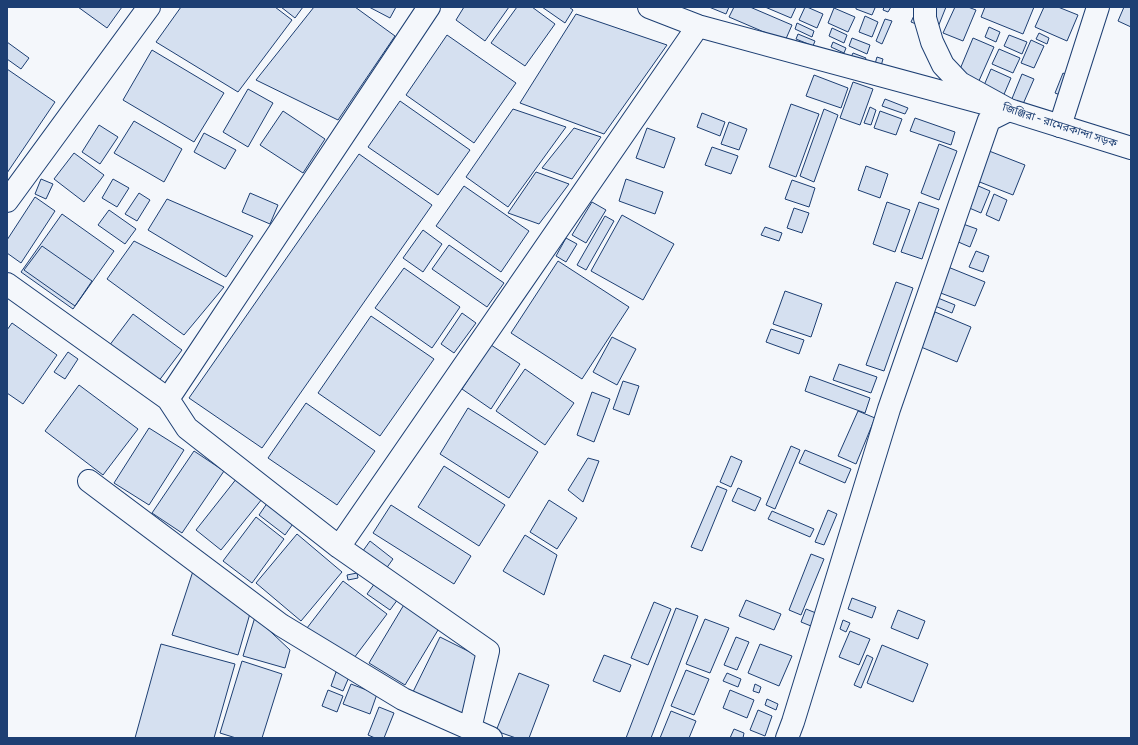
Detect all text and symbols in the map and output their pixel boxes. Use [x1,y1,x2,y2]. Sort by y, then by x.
street label: জিঞ্জিরা - রামেরকান্দা সড়ক [1000,100,1119,150]

